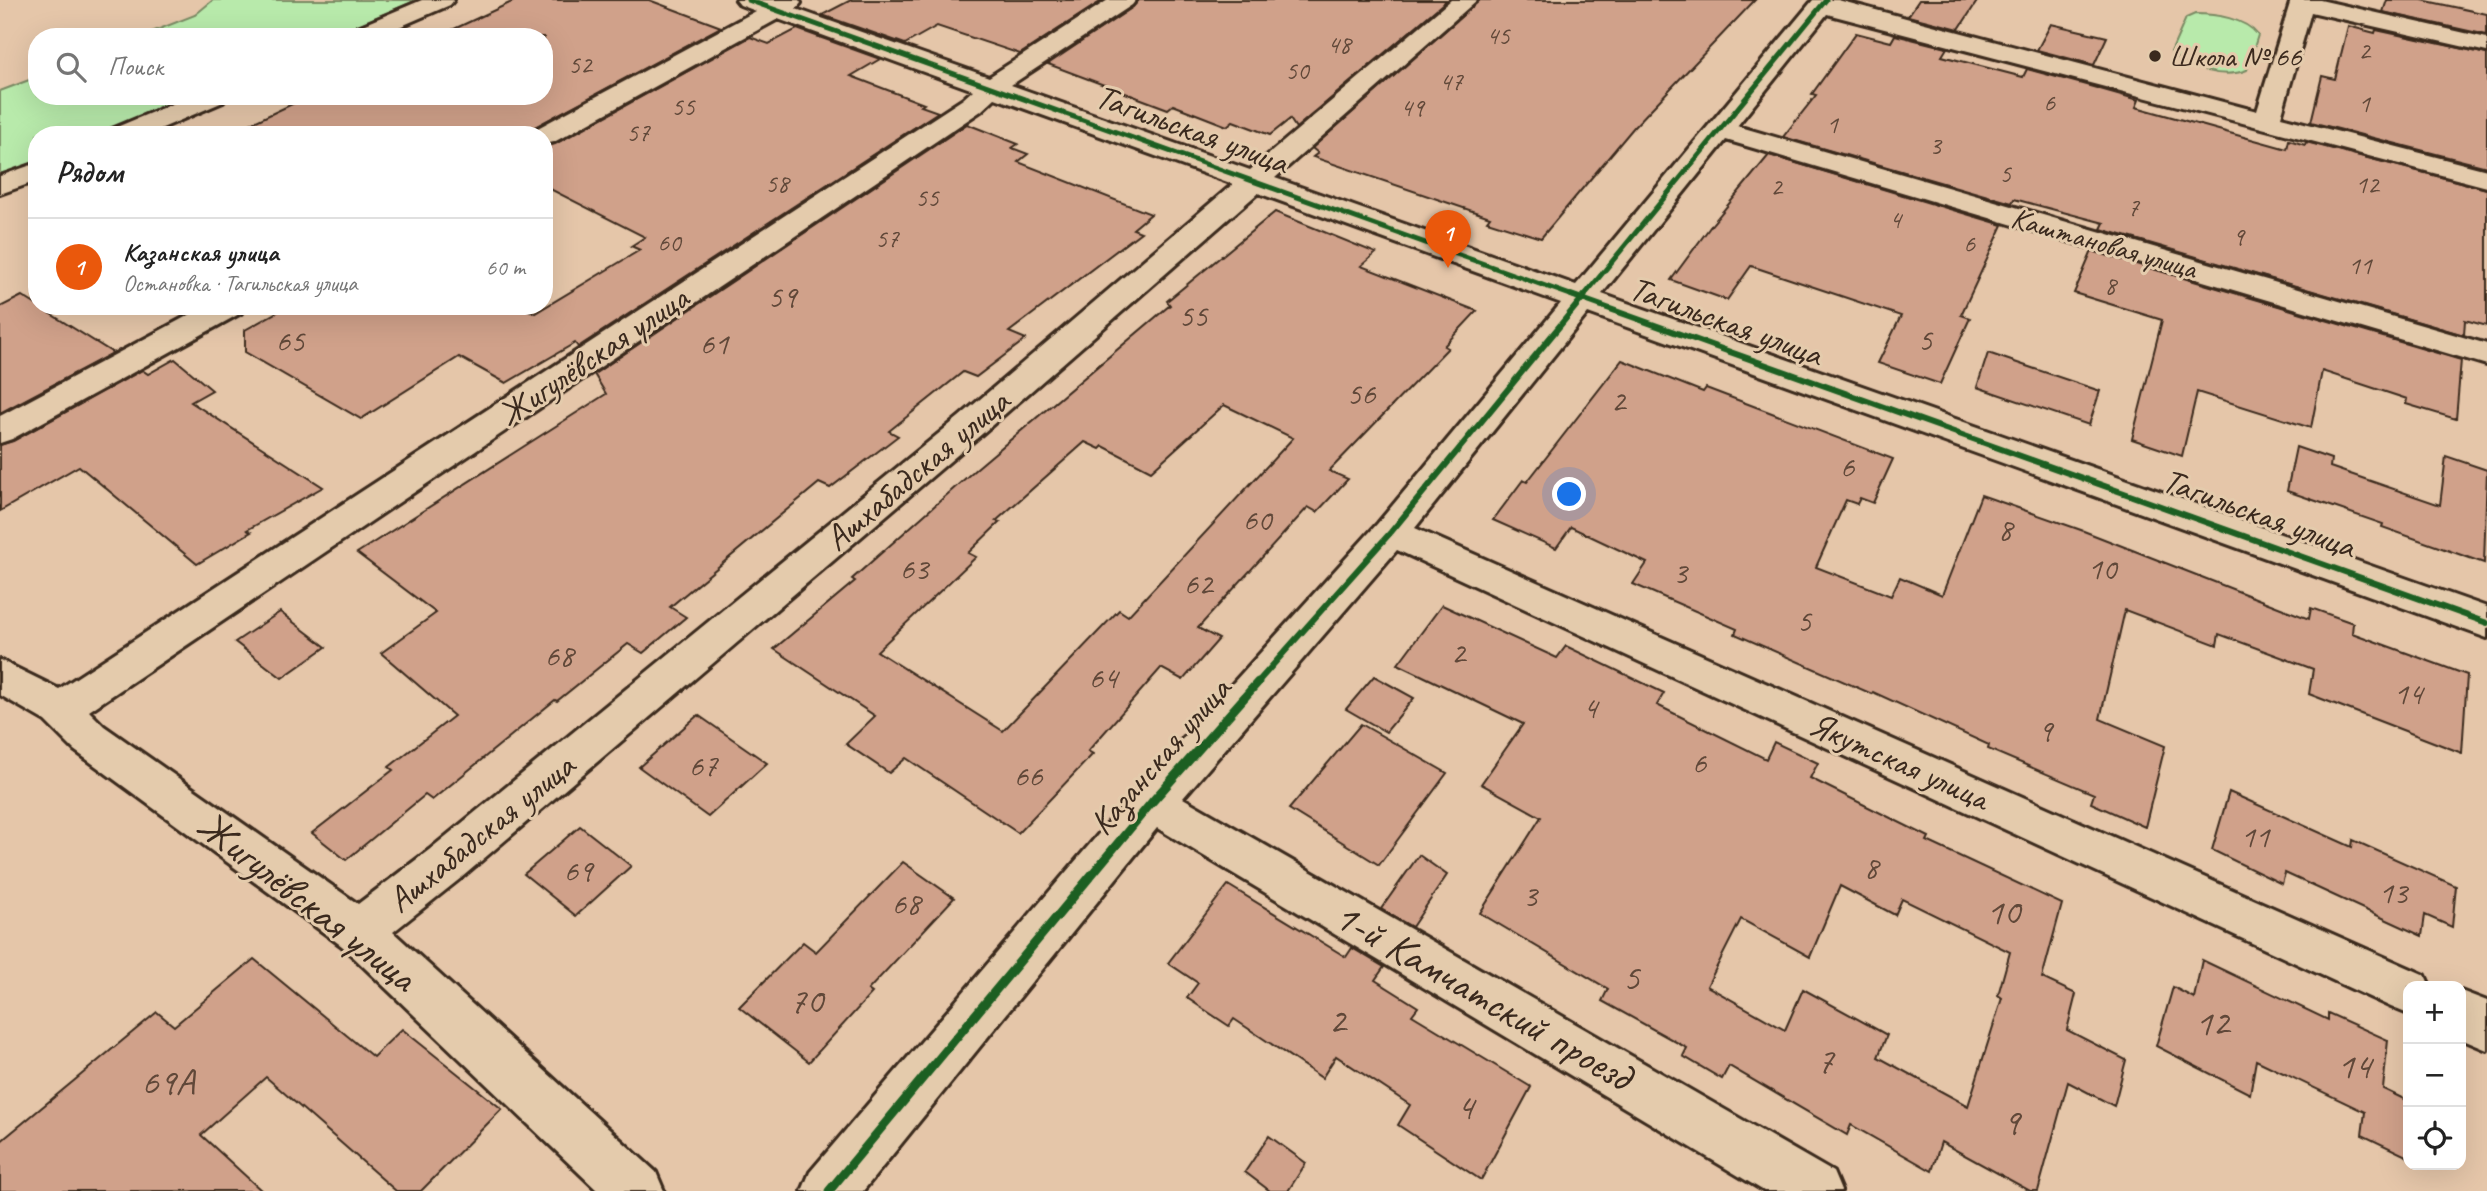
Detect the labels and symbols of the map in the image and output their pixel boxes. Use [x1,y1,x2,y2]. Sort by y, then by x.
house number: 45 [1486,19,1511,52]
house number: 48 [1327,28,1353,61]
house number: 2 [2358,34,2372,67]
place label: Школа № 66 [2169,37,2303,75]
house number: 52 [568,48,594,81]
marker: Школа № 66 [2147,48,2163,64]
house number: 50 [1285,54,1311,87]
house number: 47 [1439,65,1464,98]
street label: Тагильская улица [1089,73,1297,186]
house number: 6 [2043,86,2056,119]
house number: 1 [2358,87,2371,120]
house number: 55 [671,90,696,123]
house number: 49 [1400,91,1426,124]
house number: 1 [1826,108,1839,141]
house number: 57 [626,116,651,149]
house number: 3 [1929,129,1943,162]
house number: 5 [1999,157,2012,190]
house number: 58 [765,167,791,200]
house number: 12 [2355,168,2381,201]
house number: 2 [1770,170,1784,203]
house number: 55 [915,181,940,214]
house number: 7 [2127,191,2140,224]
street label: Каштановая улица [2007,198,2203,288]
house number: 4 [1889,203,1903,236]
pin: 1 [1425,210,1471,268]
house number: 9 [2232,220,2246,253]
house number: 57 [875,222,900,255]
house number: 60 [657,226,683,259]
house number: 6 [1963,227,1976,260]
house number: 11 [2348,249,2373,282]
street label: Тагильская улица [1623,265,1831,378]
house number: 8 [2104,269,2118,302]
street label: Жигулёвская улица [489,275,699,436]
house number: 59 [768,276,799,317]
house number: 55 [1179,295,1209,336]
house number: 5 [1918,319,1934,360]
house number: 65 [276,320,306,361]
house number: 61 [700,323,730,364]
house number: 56 [1347,373,1377,414]
street label: Ашхабадская улица [815,378,1021,561]
house number: 2 [1611,380,1628,421]
house number: 6 [1840,446,1856,487]
street label: Тагильская улица [2156,457,2364,570]
your location [1552,477,1586,511]
house number: 60 [1243,499,1274,540]
house number: 8 [1998,509,2015,550]
house number: 63 [900,548,931,589]
house number: 10 [2088,548,2119,589]
house number: 3 [1673,552,1690,593]
house number: 62 [1184,563,1215,604]
house number: 5 [1797,600,1813,641]
house number: 2 [1451,632,1468,673]
house number: 68 [545,635,576,676]
house number: 64 [1089,657,1121,698]
street label: Казанская улица [1079,666,1243,844]
house number: 14 [2394,673,2426,714]
house number: 4 [1583,687,1601,728]
street label: Якутская улица [1802,701,1998,822]
house number: 9 [2038,710,2055,751]
street label: Ашхабадская улица [378,742,586,922]
house number: 6 [1692,742,1708,783]
house number: 67 [689,745,719,786]
house number: 66 [1014,755,1044,796]
street label: Жигулёвская улица [187,799,430,1005]
house number: 11 [2241,816,2271,857]
house number: 8 [1864,847,1881,888]
house number: 69 [564,850,595,891]
house number: 13 [2379,872,2410,913]
house number: 3 [1523,875,1540,916]
house number: 68 [892,883,923,924]
house number: 10 [1986,888,2023,935]
street label: 1-й Камчатский проезд [1324,889,1645,1105]
house number: 5 [1622,954,1641,1001]
house number: 70 [789,977,826,1024]
house number: 2 [1328,997,1348,1044]
house number: 12 [2195,999,2232,1046]
house number: 7 [1816,1037,1835,1084]
house number: 14 [2337,1042,2375,1089]
house number: 69А [141,1058,197,1105]
house number: 4 [1456,1083,1477,1130]
house number: 9 [2002,1098,2022,1145]

